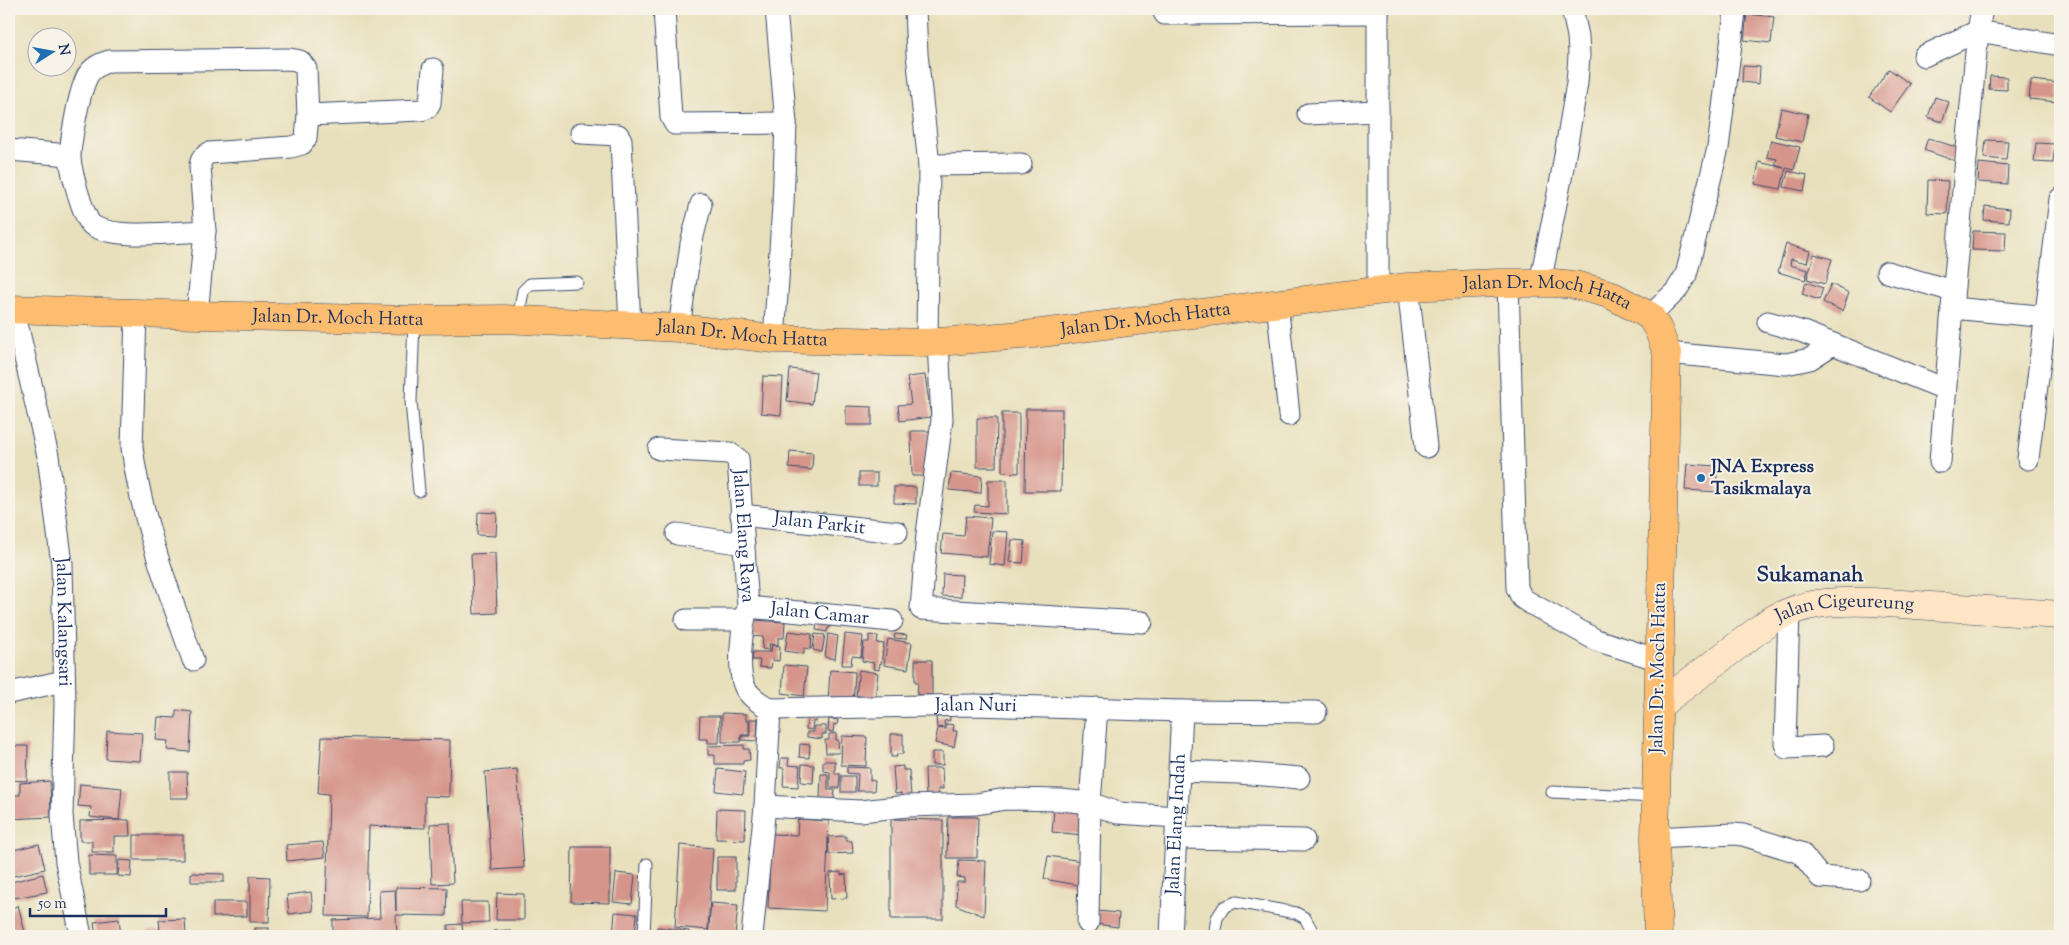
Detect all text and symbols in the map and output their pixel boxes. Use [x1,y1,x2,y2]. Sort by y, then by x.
north arrow [28,28,78,78]
text: N [52,43,74,57]
street label: Jalan Dr. Moch Hatta [1461,269,1637,317]
street label: Jalan Dr. Moch Hatta [1058,296,1233,344]
street label: Jalan Dr. Moch Hatta [251,303,424,334]
street label: Jalan Dr. Moch Hatta [655,313,828,354]
place label: JNA Express Tasikmalaya [1709,454,1815,503]
street label: Jalan Elang Raya [725,467,761,604]
marker: JNA Express Tasikmalaya [1695,472,1707,484]
street label: Jalan Parkit [771,505,867,542]
street label: Jalan Kalangsari [48,555,78,687]
district label: Sukamanah [1756,561,1864,591]
street label: Jalan Dr. Moch Hatta [1644,582,1674,755]
street label: Jalan Cigeureung [1770,588,1915,630]
street label: Jalan Camar [768,596,870,632]
street label: Jalan Nuri [934,691,1017,720]
street label: Jalan Elang Indah [1159,753,1193,896]
scale bar [30,885,166,917]
text: 50 m [37,894,67,915]

